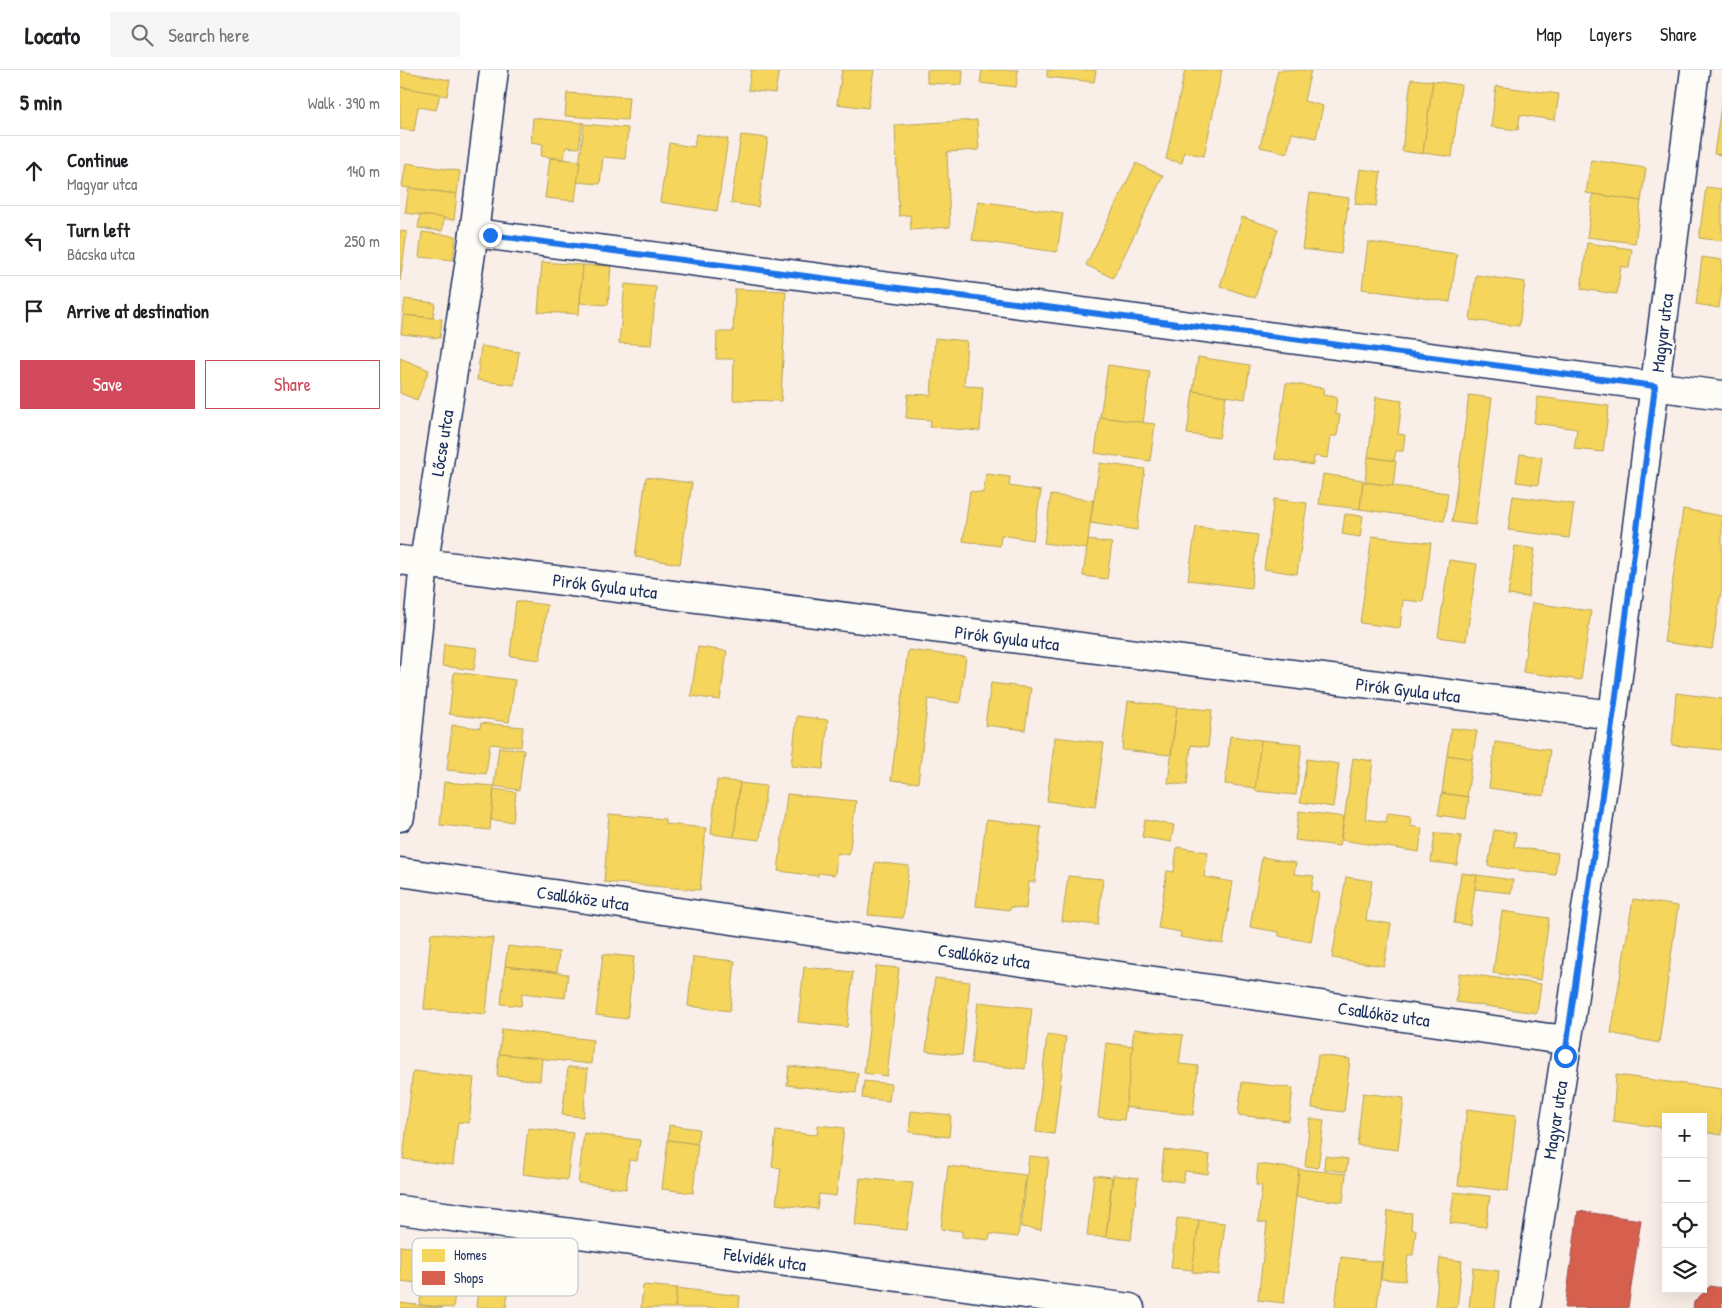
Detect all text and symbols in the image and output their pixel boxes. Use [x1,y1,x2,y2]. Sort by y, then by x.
search box [110,12,460,57]
text: Locato [25,19,80,51]
icon: search [128,21,156,49]
text: Search here [168,22,249,48]
text: Map [1536,22,1562,47]
text: Layers [1590,22,1632,47]
text: Share [1660,22,1697,47]
text: 5 min [20,88,62,117]
text: Walk · 390 m [308,92,380,114]
text: Continue [67,147,128,173]
icon: ahead [20,157,48,185]
text: 140 m [346,160,380,182]
text: Magyar utca [67,173,137,195]
text: Turn left [67,217,130,243]
route end [479,224,502,247]
icon: left [20,227,48,255]
text: 250 m [344,230,380,252]
text: Bácska utca [67,243,135,265]
street label: Magyar utca [1645,292,1679,374]
icon: arrive [20,297,48,325]
text: Arrive at destination [67,298,209,324]
button: Save [20,360,195,409]
button: Share [205,360,380,409]
street label: Lőcse utca [424,408,460,478]
street label: Pirók Gyula utca [551,567,659,605]
street label: Pirók Gyula utca [953,619,1061,657]
street label: Pirók Gyula utca [1354,671,1462,709]
street label: Csallóköz utca [535,879,631,917]
street label: Csallóköz utca [936,937,1032,975]
street label: Csallóköz utca [1336,995,1432,1033]
route start [1554,1045,1577,1068]
street label: Magyar utca [1536,1079,1574,1161]
map controls [1662,1113,1707,1293]
button: + [1662,1113,1707,1158]
button: − [1662,1158,1707,1203]
button: locate [1662,1203,1707,1248]
legend [412,1238,578,1296]
street label: Felvidék utca [721,1241,808,1277]
text: Homes [454,1245,487,1264]
button: layers [1662,1248,1707,1293]
text: Shops [454,1268,483,1288]

